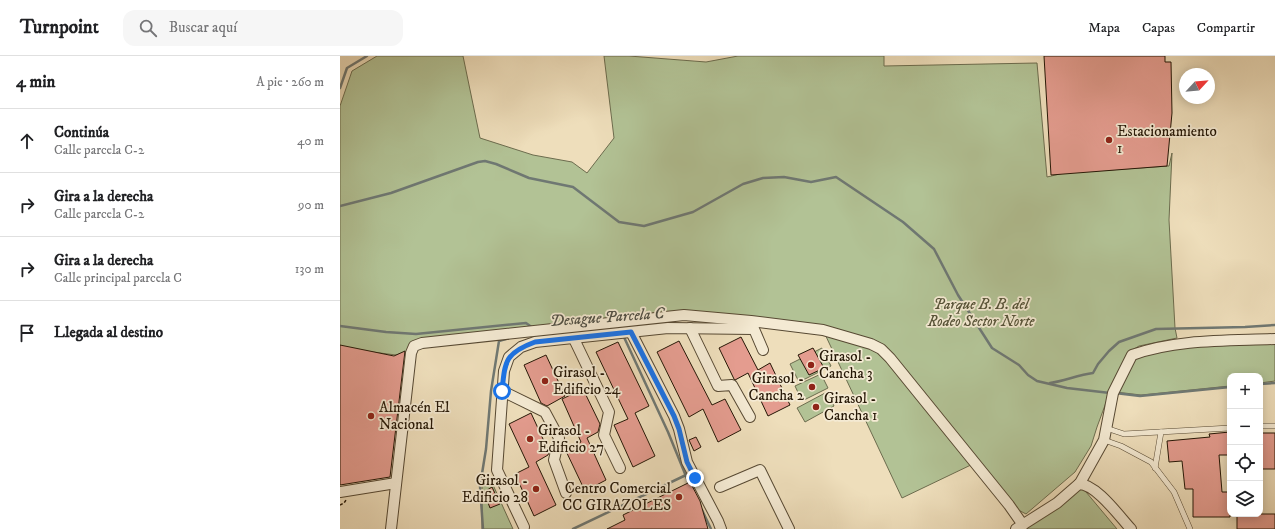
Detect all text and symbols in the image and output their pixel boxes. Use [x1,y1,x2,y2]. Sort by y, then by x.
search box [123,10,403,46]
text: Turnpoint [20,16,99,39]
icon: search [137,17,159,39]
text: Buscar aquí [169,18,237,37]
text: Mapa [1088,19,1120,37]
text: Capas [1142,19,1175,37]
text: Compartir [1197,19,1255,37]
north arrow [1179,68,1215,104]
text: 4 min [16,71,55,93]
text: A pie · 260 m [256,74,324,90]
place label: Estacionamiento 1 [1117,122,1217,158]
text: Continúa [54,123,109,142]
icon: ahead [16,130,38,152]
text: 40 m [297,133,324,149]
marker: Estacionamiento 1 [1104,135,1114,145]
text: Calle parcela C-2 [54,142,144,158]
text: Gira a la derecha [54,187,153,206]
icon: right [16,194,38,216]
text: 90 m [298,197,324,213]
text: Calle parcela C-2 [54,206,144,222]
text: Gira a la derecha [54,251,153,270]
icon: right [16,258,38,280]
text: 130 m [295,261,324,277]
text: Calle principal parcela C [54,270,182,286]
park label: Parque B. B. del Rodeo Sector Norte [927,295,1035,331]
water label: Desague Parcela C [549,303,667,331]
icon: arrive [16,322,38,344]
text: Llegada al destino [54,323,163,342]
place label: Girasol - Cancha 3 [819,347,873,383]
marker: Girasol - Cancha 3 [806,360,816,370]
place label: Girasol - Edificio 24 [553,363,621,399]
place label: Girasol - Cancha 2 [749,369,805,405]
map controls [1227,373,1263,517]
button: + [1227,373,1263,409]
marker: Girasol - Edificio 24 [540,376,550,386]
route start [493,382,511,400]
marker: Girasol - Cancha 2 [807,382,817,392]
place label: Girasol - Cancha 1 [824,389,878,425]
place label: Almacén El Nacional [379,398,450,434]
marker: Girasol - Cancha 1 [811,402,821,412]
button: − [1227,409,1263,445]
marker: Almacén El Nacional [366,411,376,421]
place label: Girasol - Edificio 27 [538,421,604,457]
marker: Girasol - Edificio 27 [525,434,535,444]
button: locate [1227,445,1263,481]
route end [686,469,704,487]
place label: Girasol - Edificio 28 [462,471,528,507]
place label: Centro Comercial CC GIRAZOLES [562,479,671,515]
button: layers [1227,481,1263,517]
marker: Girasol - Edificio 28 [531,484,541,494]
marker: Centro Comercial CC GIRAZOLES [674,492,684,502]

